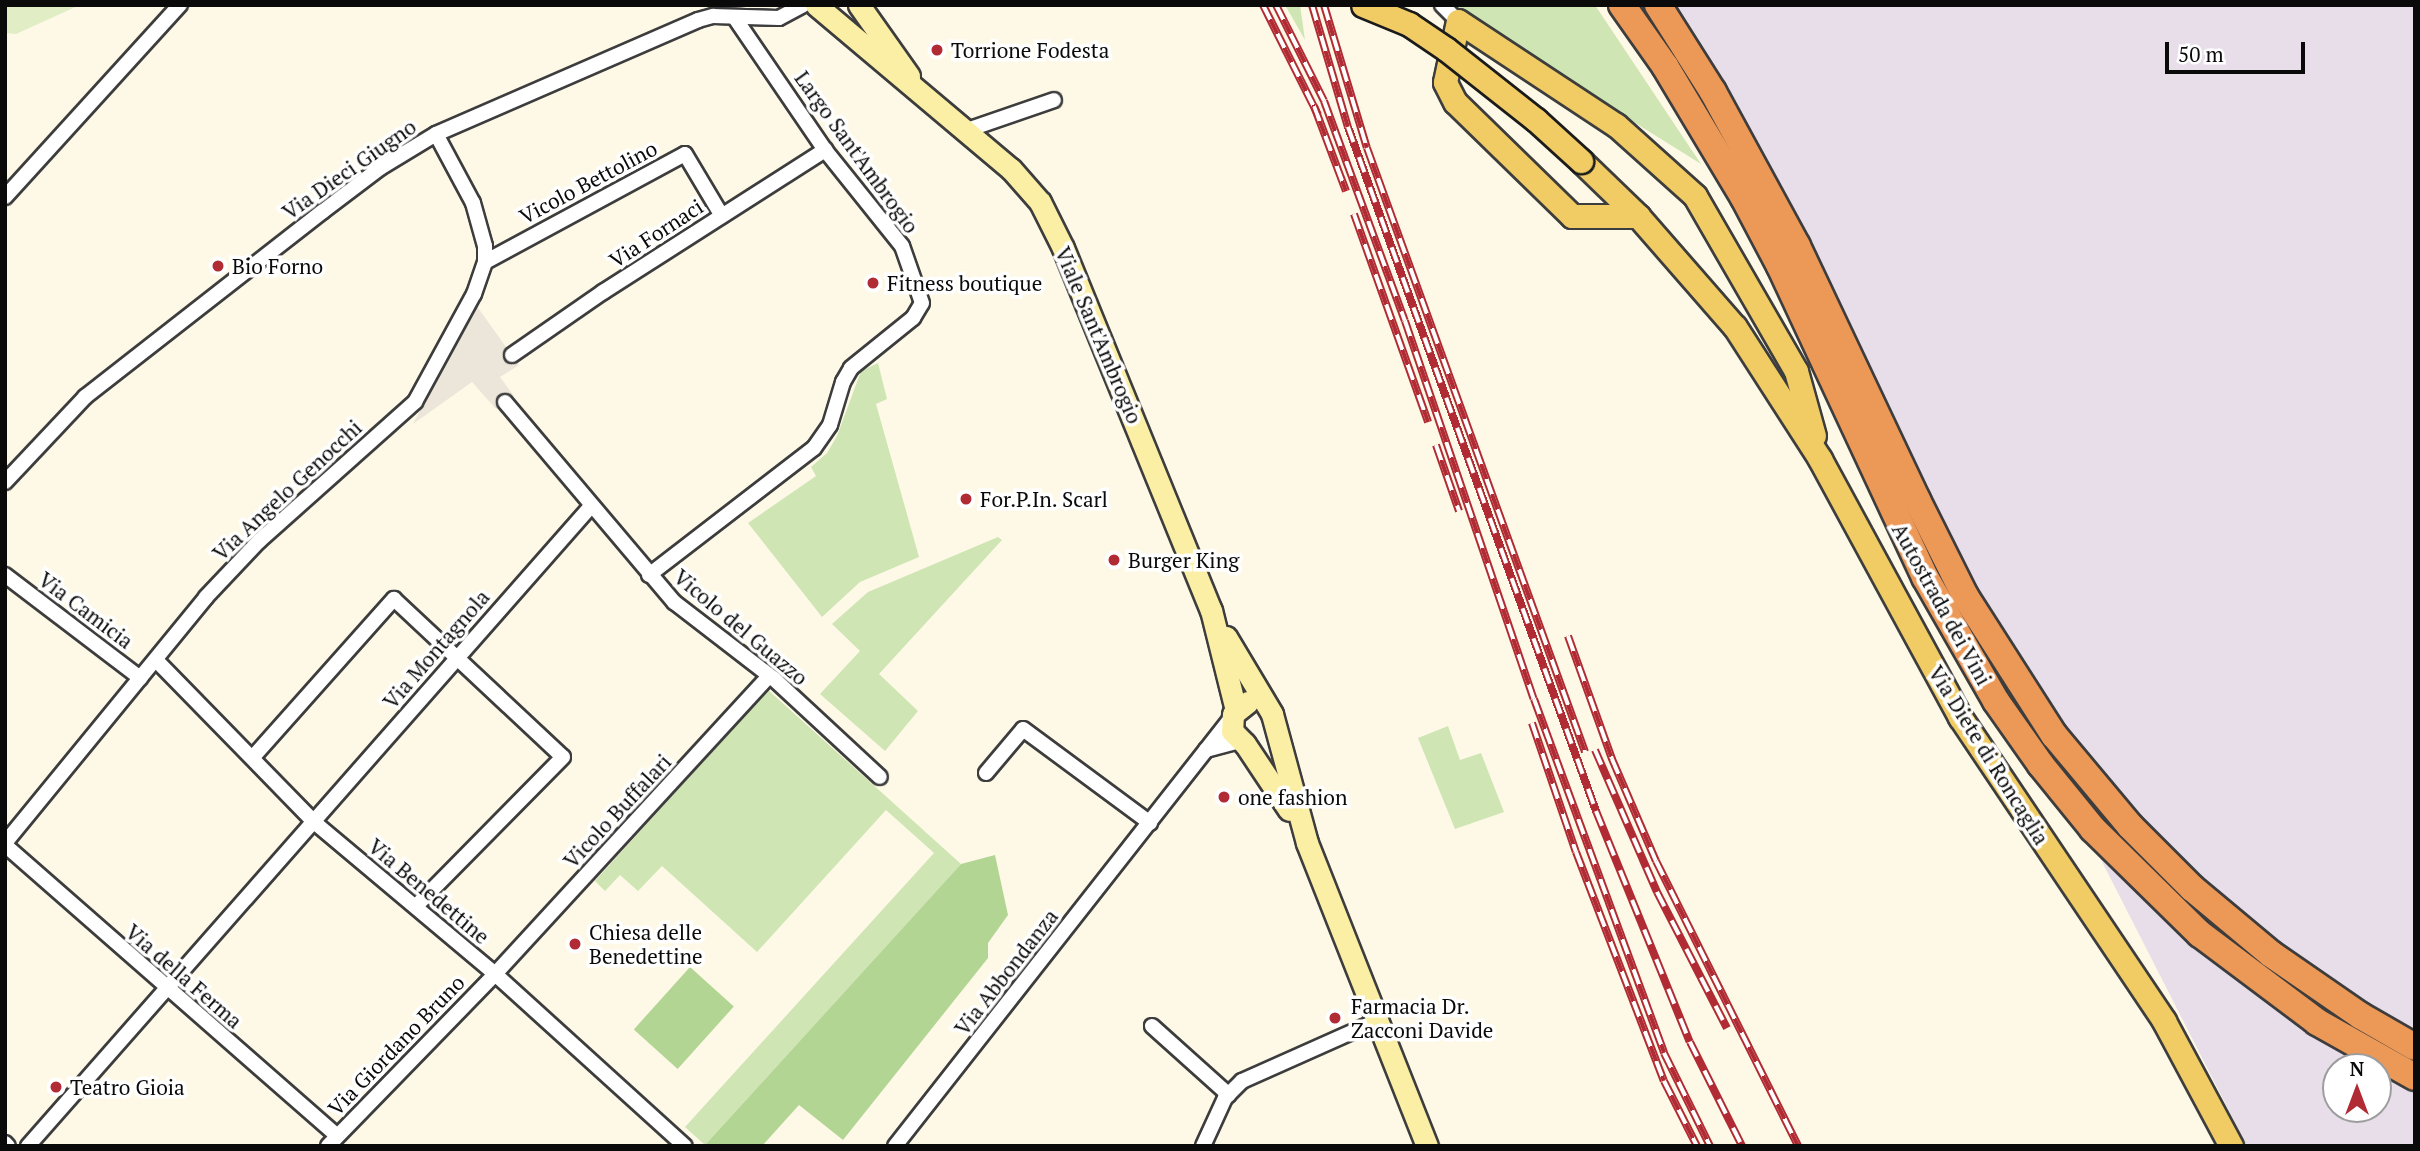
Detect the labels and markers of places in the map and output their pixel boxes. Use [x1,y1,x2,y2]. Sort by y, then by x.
place label: Torrione Fodesta [951,37,1109,63]
marker: Torrione Fodesta [929,42,945,58]
place label: Bio Forno [232,253,323,279]
marker: Bio Forno [210,258,226,274]
place label: Fitness boutique [887,270,1042,296]
marker: Fitness boutique [865,275,881,291]
place label: For.P.In. Scarl [980,486,1109,512]
marker: For.P.In. Scarl [958,491,974,507]
place label: Burger King [1128,547,1239,573]
marker: Burger King [1106,552,1122,568]
place label: one fashion [1238,784,1347,810]
marker: one fashion [1216,789,1232,805]
place label: Chiesa delle Benedettine [589,919,703,969]
marker: Chiesa delle Benedettine [567,936,583,952]
place label: Farmacia Dr. Zacconi Davide [1351,993,1493,1043]
marker: Farmacia Dr. Zacconi Davide [1325,1008,1345,1028]
place label: Teatro Gioia [70,1074,185,1100]
marker: Teatro Gioia [48,1079,64,1095]

